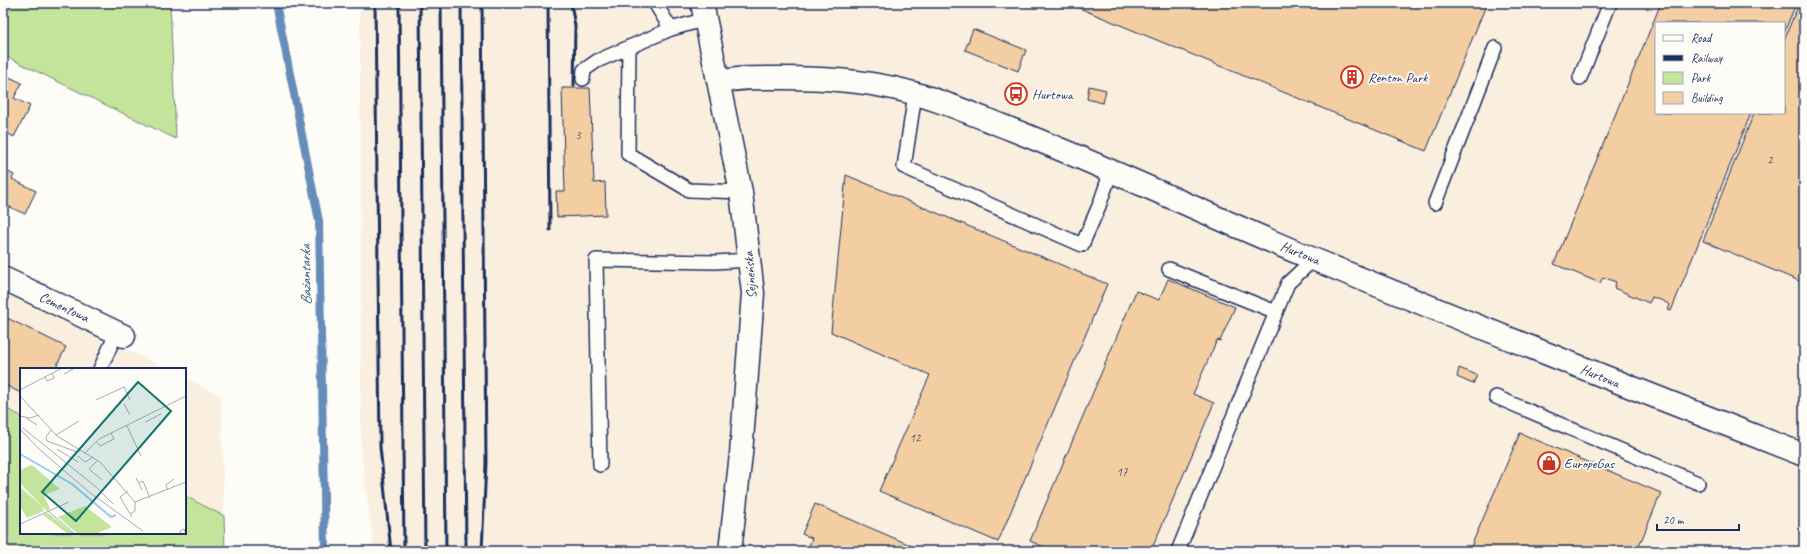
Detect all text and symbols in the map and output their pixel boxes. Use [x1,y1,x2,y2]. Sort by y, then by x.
legend [1655,22,1785,114]
text: Road [1691,30,1713,46]
text: Railway [1691,50,1723,66]
building icon: Renton Park [1339,64,1365,90]
place label: Renton Park [1368,69,1428,86]
text: Park [1691,70,1712,86]
bus stop icon: Hurtowa [1003,81,1029,107]
place label: Hurtowa [1032,86,1074,103]
text: Building [1691,90,1723,106]
house number: 3 [575,127,582,143]
house number: 2 [1767,152,1774,168]
street label: Hurtowa [1278,238,1323,269]
water label: Bażantarka [296,243,316,305]
street label: Sejneńska [740,250,760,299]
street label: Cementowa [36,288,92,326]
street label: Hurtowa [1578,361,1623,392]
inset map [20,368,186,534]
house number: 12 [910,430,922,446]
shop icon: EuropeGas [1536,450,1562,476]
place label: EuropeGas [1564,455,1615,472]
house number: 17 [1117,464,1128,480]
scale bar [1657,506,1739,532]
text: 20 m [1663,512,1685,528]

